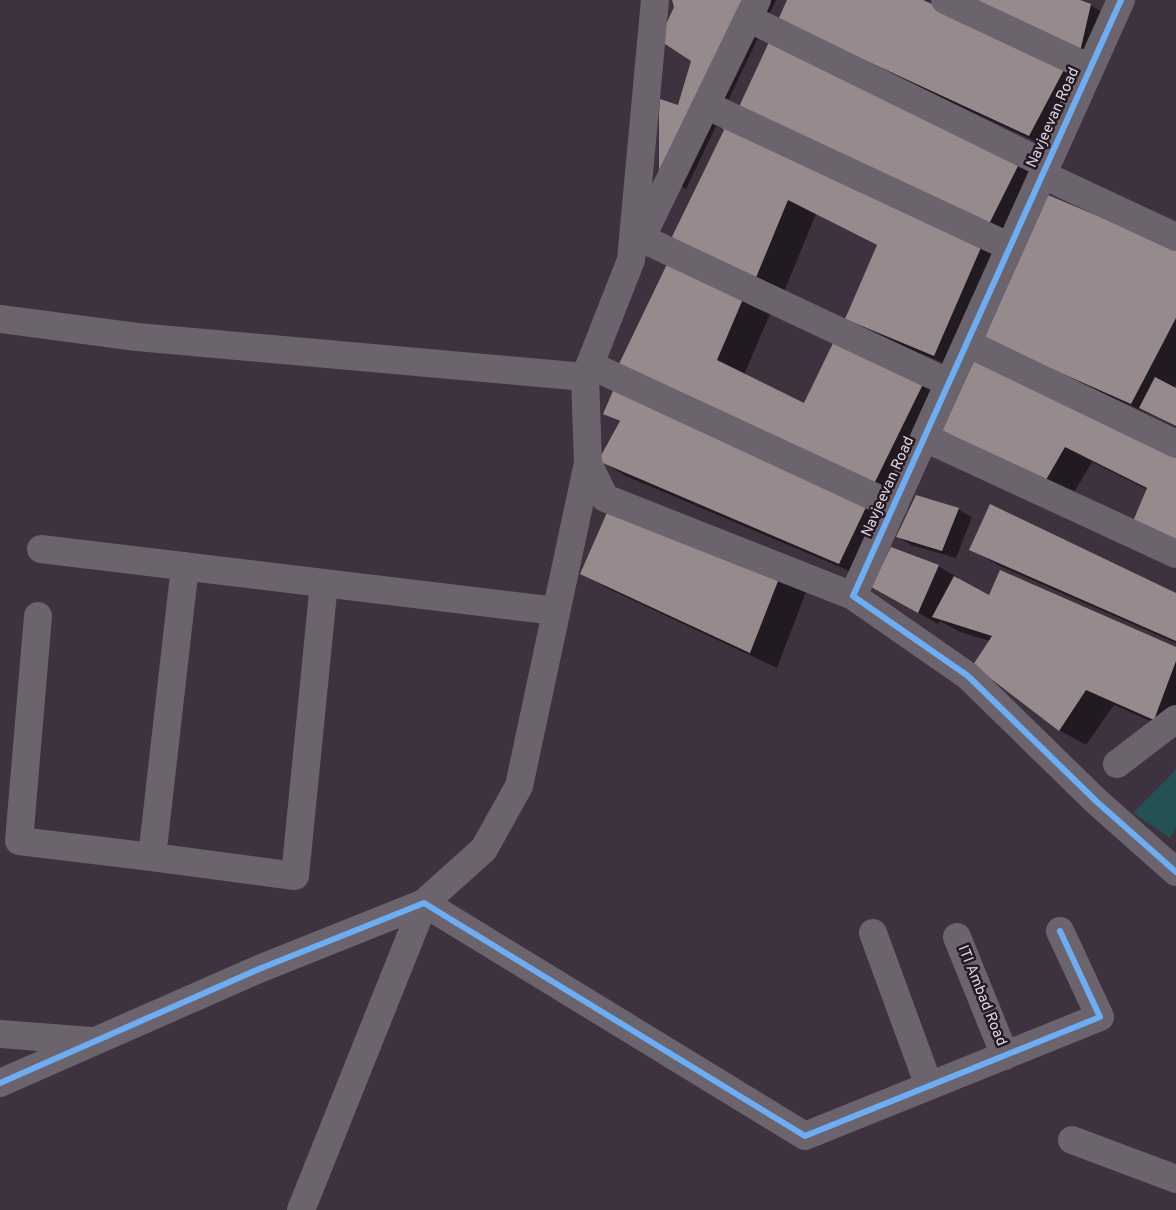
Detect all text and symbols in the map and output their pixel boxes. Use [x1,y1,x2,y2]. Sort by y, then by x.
street label: Navjeevan Road [1024,65,1084,171]
street label: Navjeevan Road [859,434,919,540]
street label: ITI Ambad Road [953,943,1009,1049]

